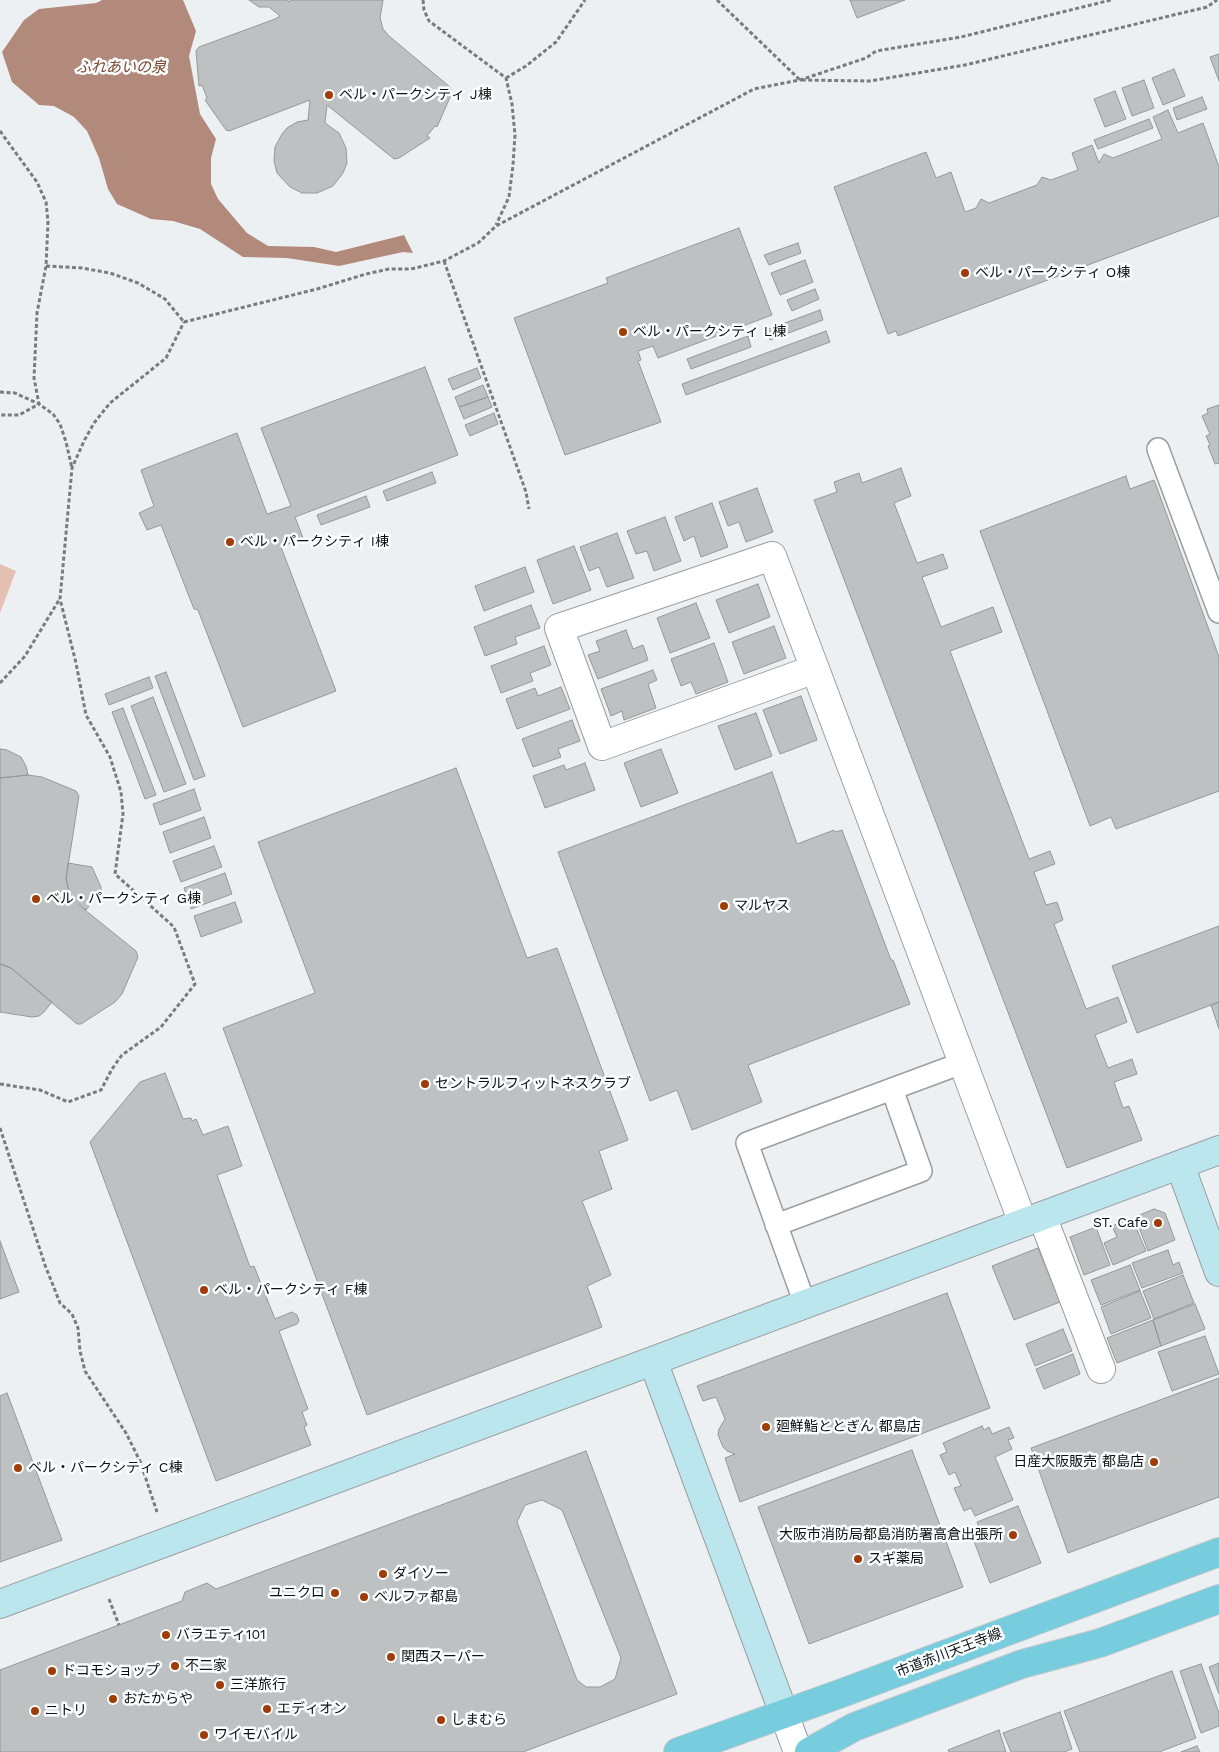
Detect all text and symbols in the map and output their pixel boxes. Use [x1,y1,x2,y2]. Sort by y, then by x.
water label: ふれあいの泉 [76,59,166,77]
place label: ベル・パークシティ J棟 [339,87,492,103]
marker: ベル・パークシティ J棟 [323,89,335,101]
place label: ベル・パークシティ O棟 [975,265,1130,281]
marker: ベル・パークシティ O棟 [959,267,971,279]
place label: ベル・パークシティ L棟 [633,324,786,340]
marker: ベル・パークシティ L棟 [617,326,629,338]
place label: ベル・パークシティ I棟 [240,534,389,550]
marker: ベル・パークシティ I棟 [224,536,236,548]
place label: ベル・パークシティ G棟 [46,891,201,907]
marker: ベル・パークシティ G棟 [30,893,42,905]
place label: マルヤス [734,898,790,914]
marker: マルヤス [718,900,730,912]
place label: セントラルフィットネスクラブ [435,1076,631,1092]
marker: セントラルフィットネスクラブ [419,1078,431,1090]
place label: ST. Cafe [1093,1215,1148,1231]
marker: ST. Cafe [1152,1217,1164,1229]
place label: ベル・パークシティ F棟 [214,1282,367,1298]
marker: ベル・パークシティ F棟 [198,1284,210,1296]
place label: 廻鮮鮨ととぎん 都島店 [776,1419,921,1435]
marker: 廻鮮鮨ととぎん 都島店 [760,1421,772,1433]
place label: 日産大阪販売 都島店 [1013,1454,1144,1470]
marker: 日産大阪販売 都島店 [1148,1456,1160,1468]
place label: ベル・パークシティ C棟 [28,1460,182,1476]
marker: ベル・パークシティ C棟 [12,1462,24,1474]
place label: 大阪市消防局都島消防署高倉出張所 [779,1527,1003,1543]
marker: 大阪市消防局都島消防署高倉出張所 [1007,1529,1019,1541]
place label: スギ薬局 [868,1551,924,1567]
marker: スギ薬局 [852,1553,864,1565]
place label: ダイソー [393,1566,449,1582]
marker: ダイソー [377,1568,389,1580]
place label: ユニクロ [269,1585,325,1601]
marker: ユニクロ [329,1587,341,1599]
place label: ベルファ都島 [374,1589,458,1605]
marker: ベルファ都島 [358,1591,370,1603]
street label: 市道赤川天王寺線 [894,1625,1004,1681]
place label: バラエティ101 [176,1627,266,1643]
marker: バラエティ101 [160,1629,172,1641]
place label: 関西スーパー [401,1649,485,1665]
marker: 関西スーパー [385,1651,397,1663]
place label: 不二家 [185,1658,227,1674]
marker: 不二家 [169,1660,181,1672]
place label: ドコモショップ [62,1663,160,1679]
marker: ドコモショップ [46,1665,58,1677]
place label: 三洋旅行 [230,1677,286,1693]
marker: 三洋旅行 [214,1679,226,1691]
place label: おたからや [123,1691,193,1707]
marker: おたからや [107,1693,119,1705]
place label: エディオン [277,1701,347,1717]
place label: ニトリ [45,1703,87,1719]
marker: エディオン [261,1703,273,1715]
marker: ニトリ [29,1705,41,1717]
place label: しまむら [451,1712,507,1728]
marker: しまむら [435,1714,447,1726]
place label: ワイモバイル [214,1727,298,1743]
marker: ワイモバイル [198,1729,210,1741]

